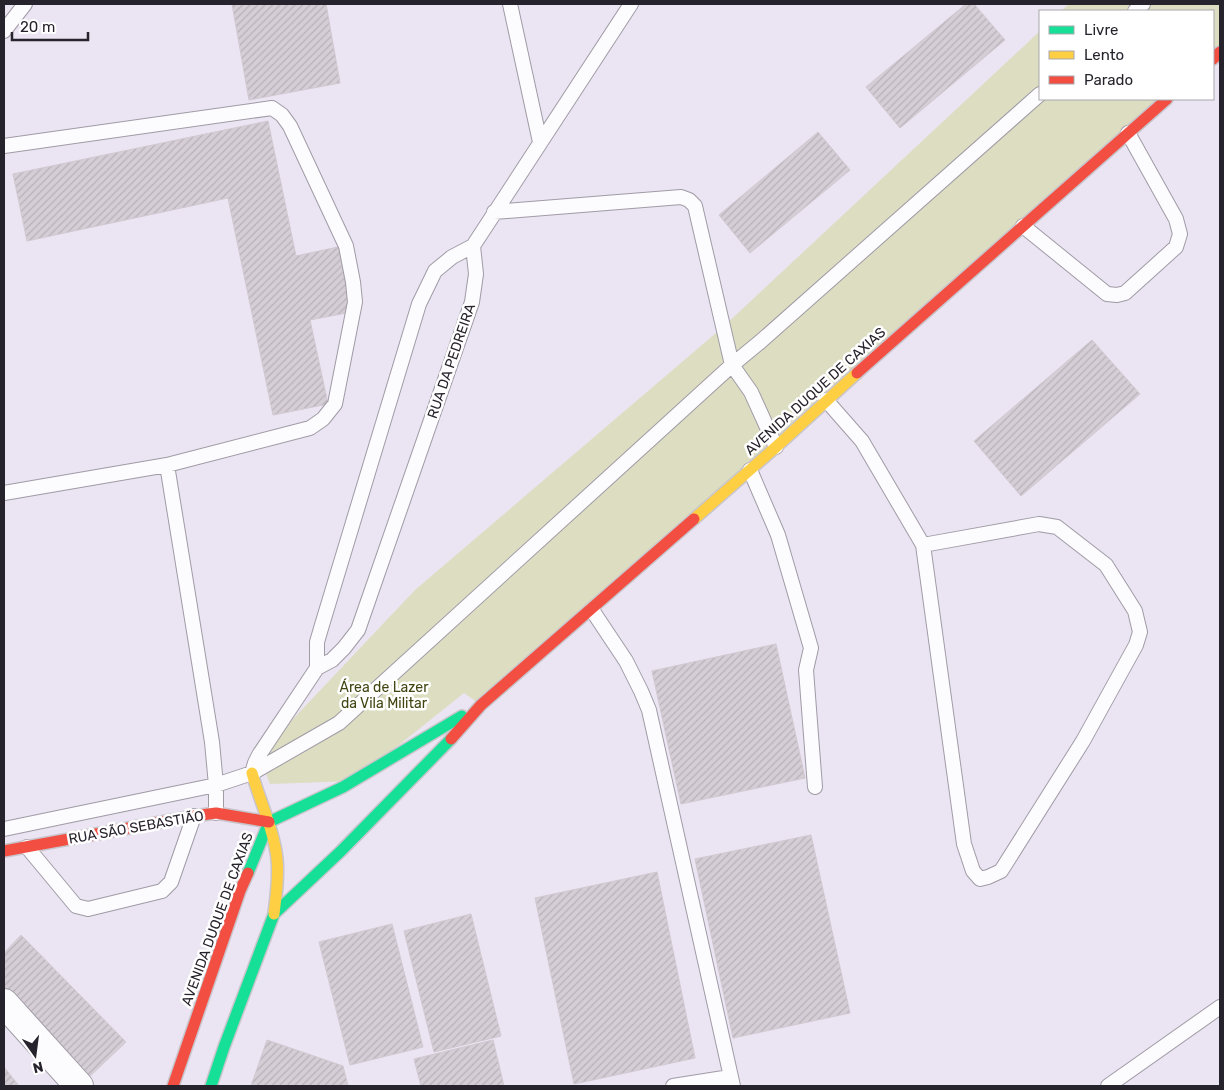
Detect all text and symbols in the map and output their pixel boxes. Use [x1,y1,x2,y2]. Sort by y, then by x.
scale bar [12,10,89,42]
legend [1039,10,1214,100]
text: 20 m [20,18,55,36]
text: Livre [1084,21,1118,39]
text: Lento [1084,46,1124,64]
text: Parado [1084,71,1133,89]
street label: RUA DA PEDREIRA [424,301,479,421]
street label: AVENIDA DUQUE DE CAXIAS [742,324,889,459]
park label: Área de Lazer da Vila Militar [340,678,429,712]
street label: RUA SÃO SEBASTIÃO [67,806,205,848]
street label: AVENIDA DUQUE DE CAXIAS [178,830,257,1008]
north arrow [10,1030,60,1080]
text: N [31,1058,45,1077]

